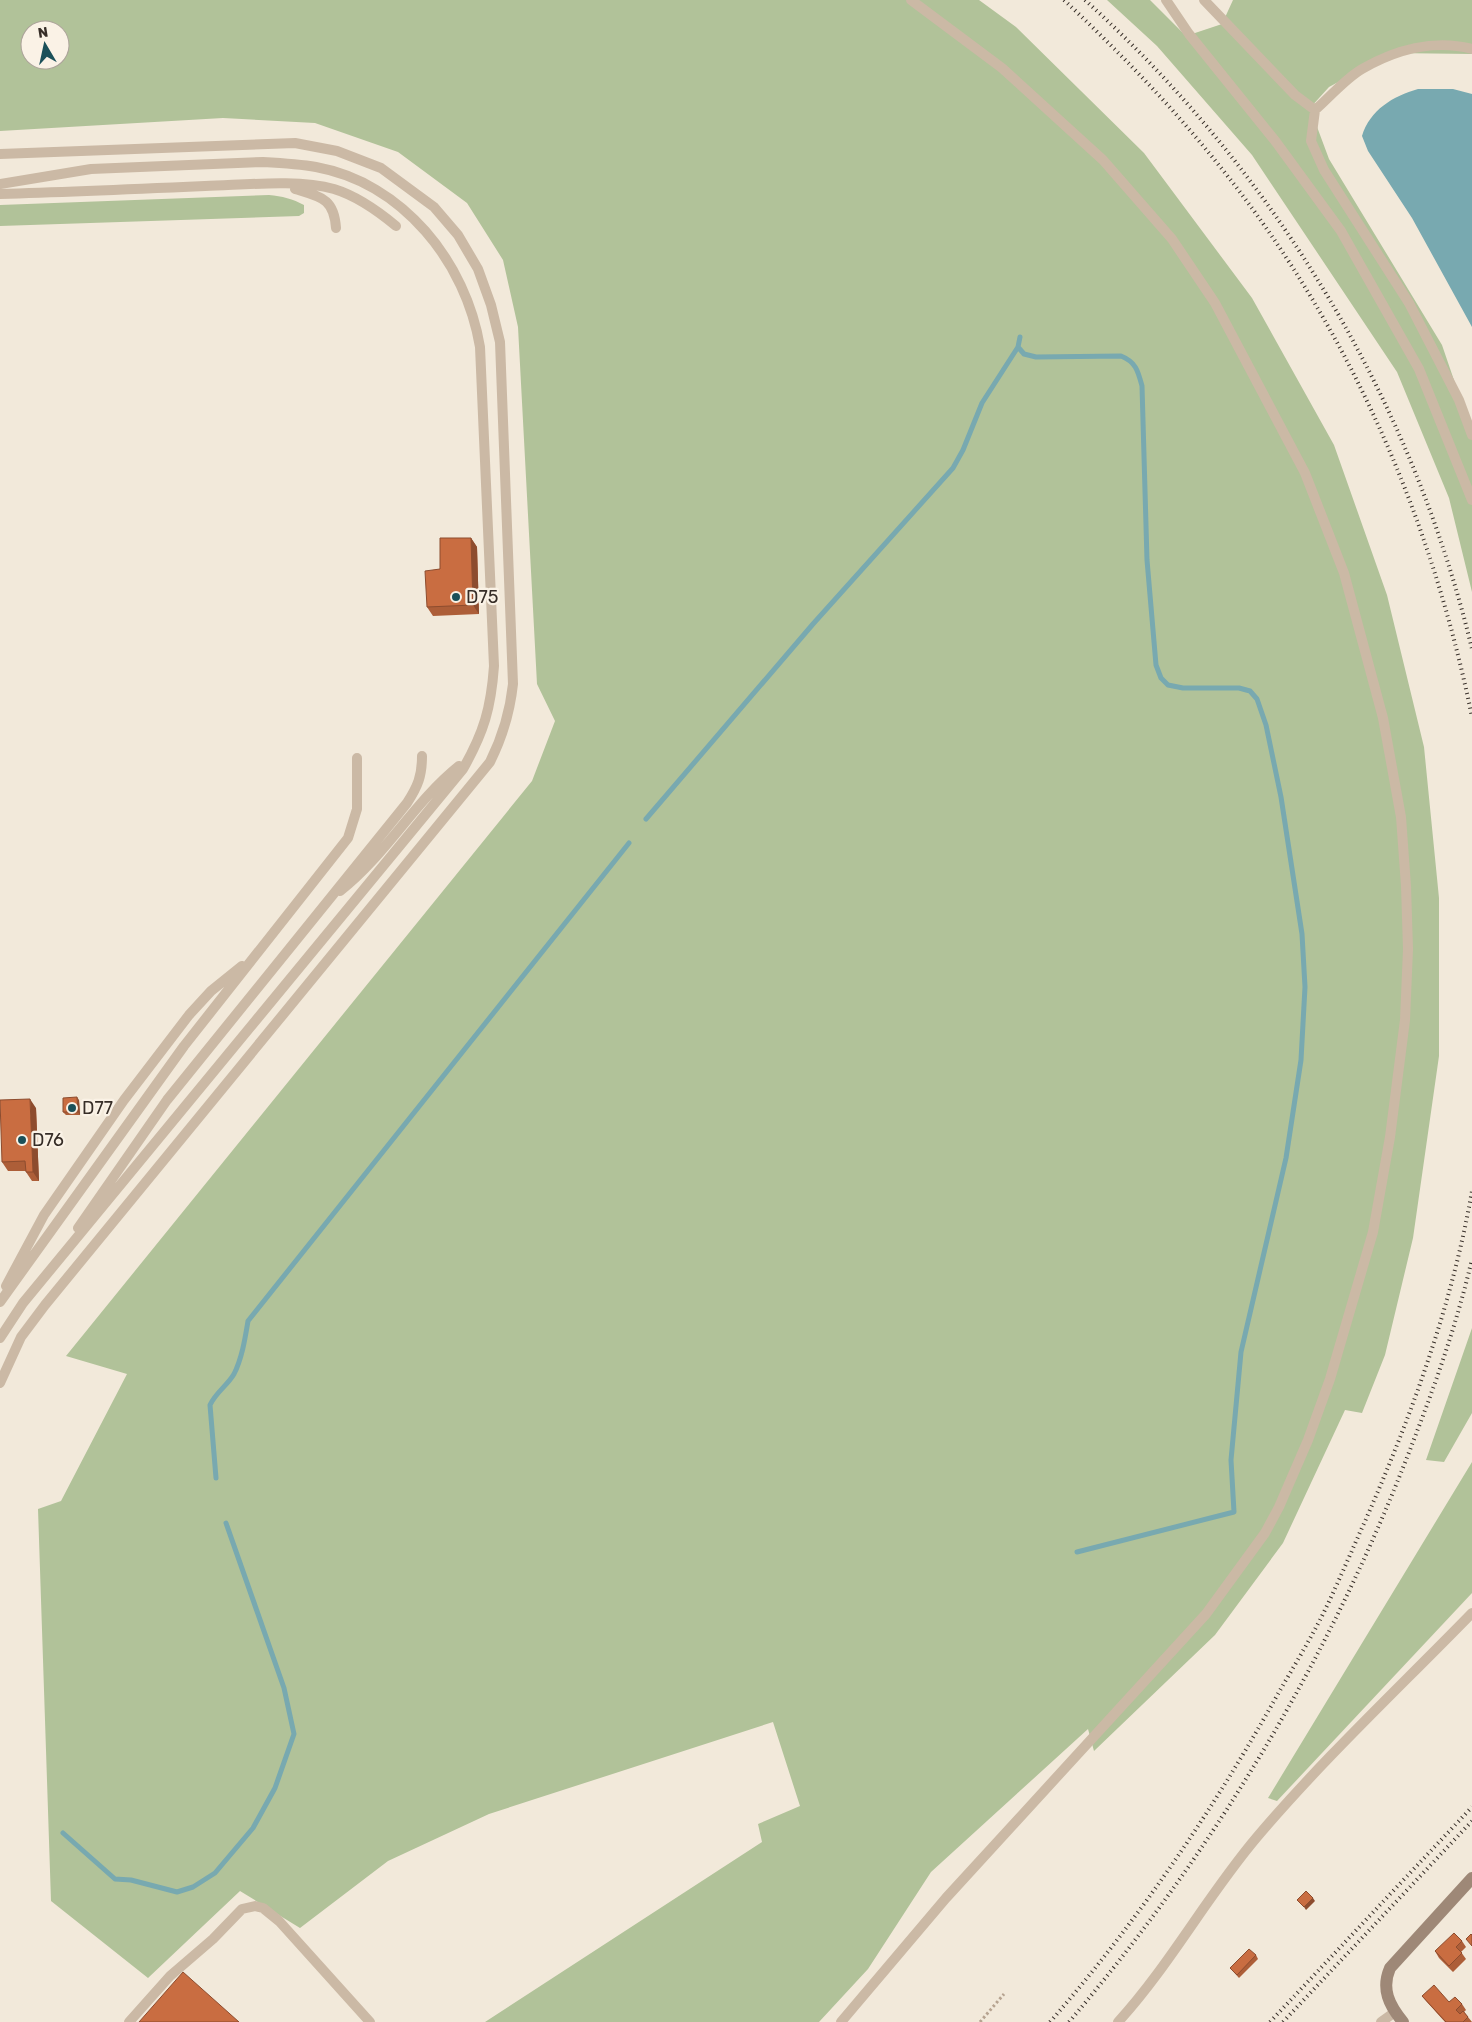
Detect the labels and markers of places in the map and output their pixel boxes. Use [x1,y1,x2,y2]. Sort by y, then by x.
place label: D75 [466,586,498,608]
marker: D75 [450,591,462,603]
place label: D77 [82,1097,113,1119]
marker: D77 [66,1102,78,1114]
place label: D76 [32,1129,64,1151]
marker: D76 [16,1134,28,1146]

